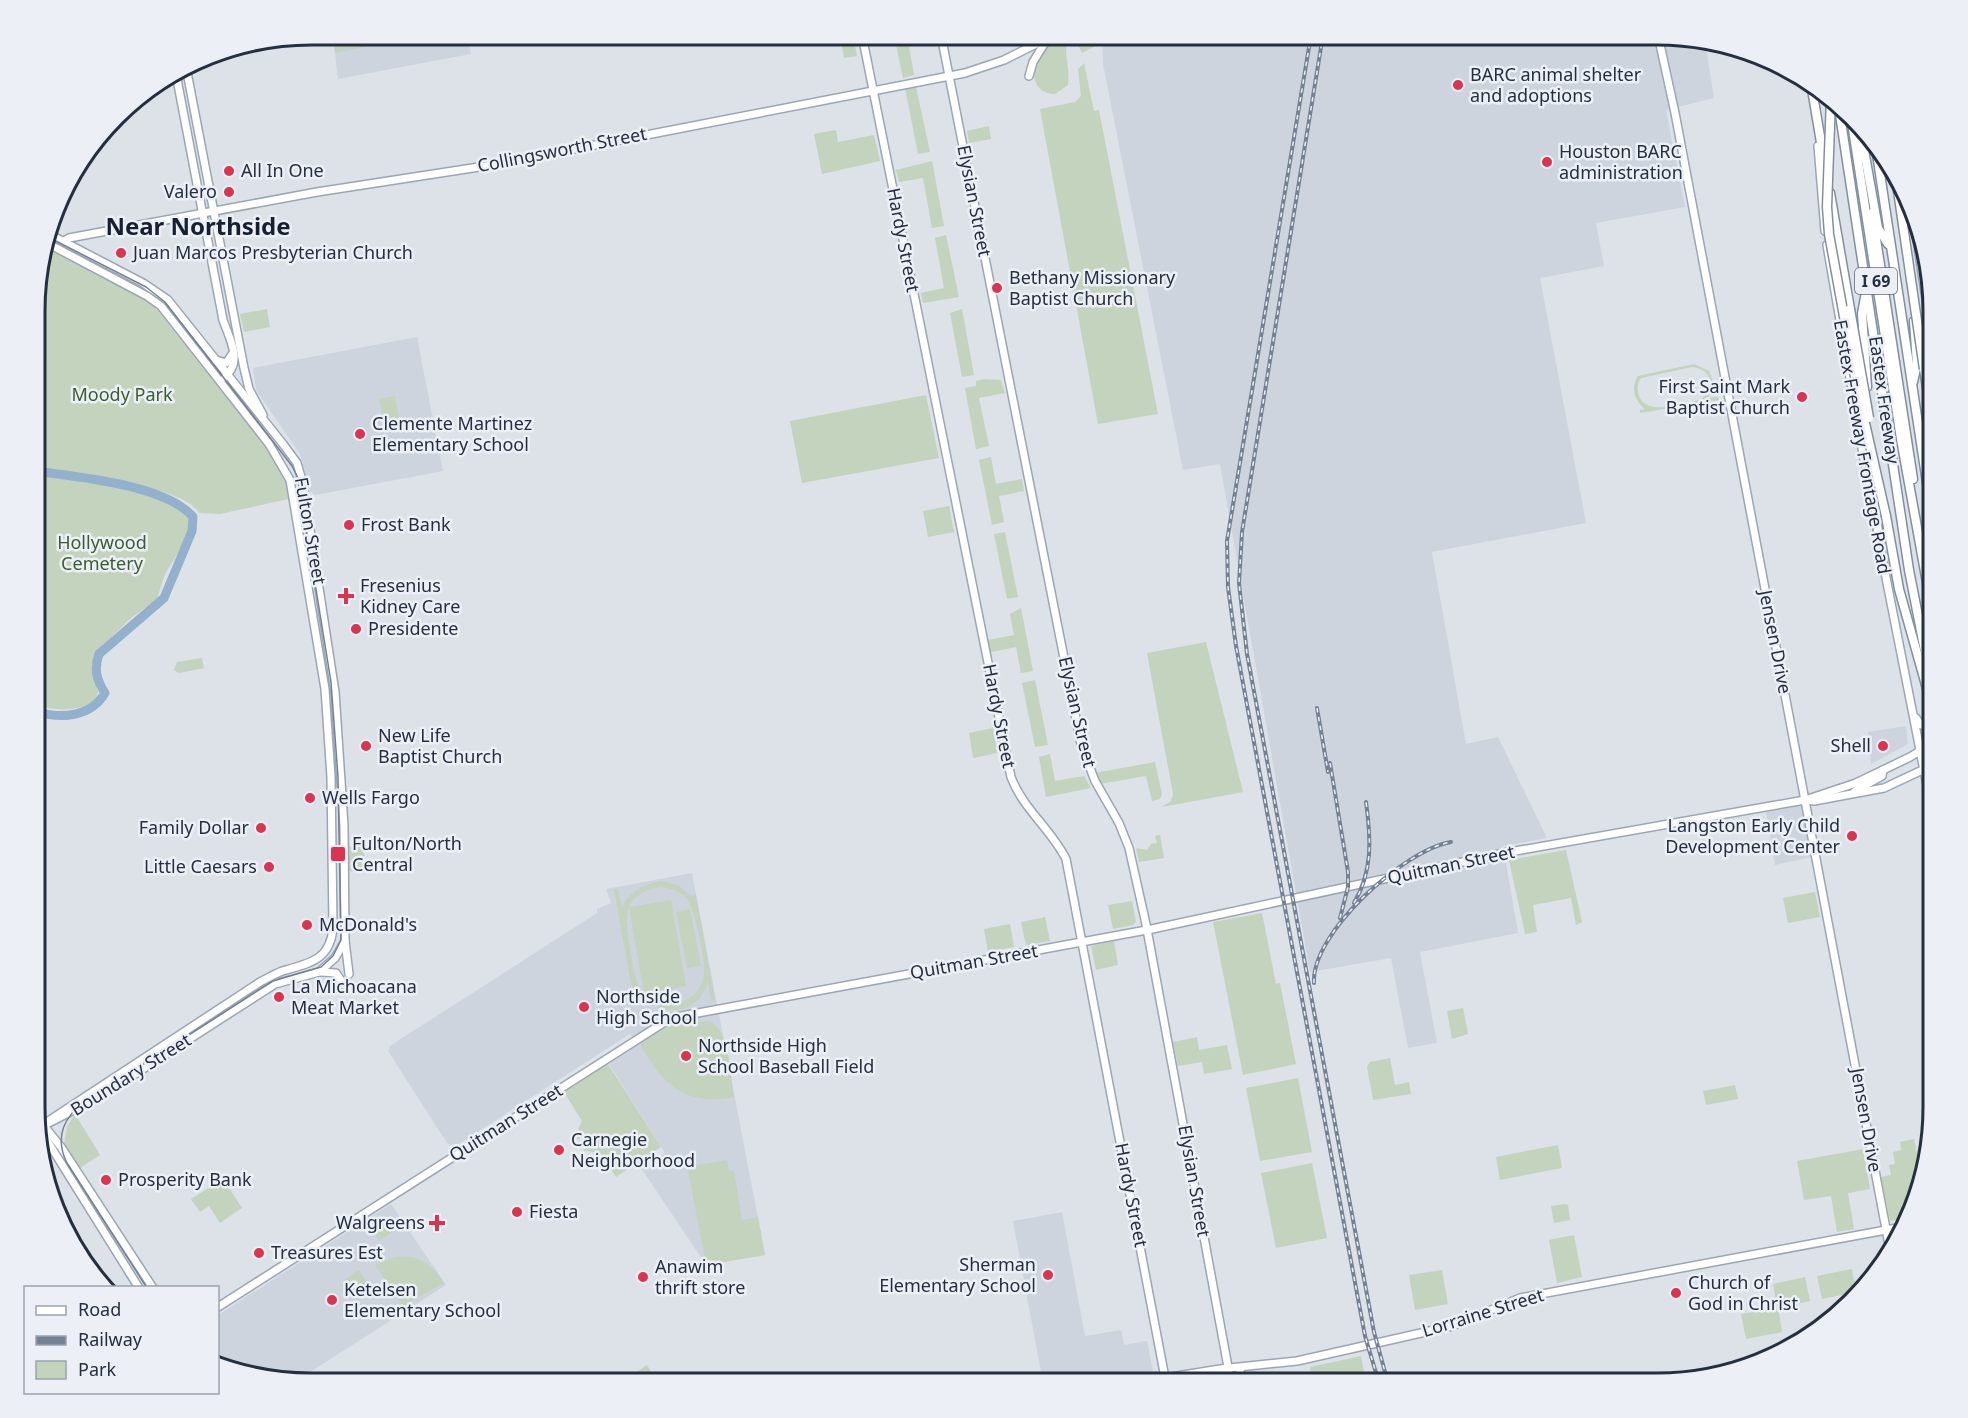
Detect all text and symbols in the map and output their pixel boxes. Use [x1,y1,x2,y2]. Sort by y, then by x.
place label: BARC animal shelter and adoptions [1470,62,1642,107]
marker: BARC animal shelter and adoptions [1451,78,1465,92]
street label: Collingsworth Street [475,121,649,177]
place label: Houston BARC administration [1559,139,1683,184]
street label: Elysian Street [952,143,998,259]
marker: Houston BARC administration [1540,155,1554,169]
place label: All In One [241,158,324,182]
marker: All In One [222,164,236,178]
place label: Valero [164,179,217,203]
marker: Valero [222,185,236,199]
street label: Hardy Street [882,186,926,294]
district label: Near Northside [105,209,291,242]
place label: Juan Marcos Presbyterian Church [131,240,413,264]
marker: Juan Marcos Presbyterian Church [114,246,128,260]
place label: Bethany Missionary Baptist Church [1009,265,1176,310]
road number: I 69 [1855,268,1897,294]
marker: Bethany Missionary Baptist Church [990,281,1004,295]
street label: Eastex Freeway Frontage Road [1829,318,1897,576]
street label: Eastex Freeway [1864,334,1906,466]
place label: First Saint Mark Baptist Church [1658,374,1790,419]
park label: Moody Park [71,382,173,406]
marker: First Saint Mark Baptist Church [1795,390,1809,404]
place label: Clemente Martinez Elementary School [372,411,532,456]
marker: Clemente Martinez Elementary School [353,427,367,441]
street label: Fulton Street [290,475,332,587]
place label: Frost Bank [361,512,451,536]
marker: Frost Bank [342,518,356,532]
park label: Hollywood Cemetery [57,530,147,575]
place label: Fresenius Kidney Care [360,573,460,618]
street label: Jensen Drive [1754,586,1798,696]
marker: Fresenius Kidney Care [337,587,355,605]
place label: Presidente [368,616,458,640]
marker: Presidente [349,622,363,636]
street label: Elysian Street [1054,654,1103,770]
street label: Hardy Street [978,662,1022,770]
place label: New Life Baptist Church [378,723,502,768]
place label: Shell [1831,733,1871,757]
marker: New Life Baptist Church [359,739,373,753]
marker: Shell [1876,739,1890,753]
place label: Wells Fargo [322,785,420,809]
marker: Wells Fargo [303,791,317,805]
place label: Langston Early Child Development Center [1665,813,1841,858]
place label: Family Dollar [139,815,250,839]
marker: Family Dollar [254,821,268,835]
marker: Langston Early Child Development Center [1845,829,1859,843]
place label: Fulton/North Central [352,831,462,876]
street label: Quitman Street [1385,839,1517,889]
marker: Fulton/North Central [329,845,347,863]
place label: Little Caesars [144,854,257,878]
marker: Little Caesars [262,860,276,874]
place label: McDonald's [319,912,417,936]
marker: McDonald's [300,918,314,932]
street label: Quitman Street [908,938,1040,984]
place label: La Michoacana Meat Market [291,974,417,1019]
place label: Northside High School [596,984,697,1029]
marker: La Michoacana Meat Market [272,990,286,1004]
marker: Northside High School [577,1000,591,1014]
street label: Boundary Street [66,1027,196,1121]
place label: Northside High School Baseball Field [698,1033,874,1078]
marker: Northside High School Baseball Field [679,1049,693,1063]
street label: Jensen Drive [1846,1064,1888,1174]
street label: Quitman Street [444,1077,567,1167]
street label: Elysian Street [1173,1123,1217,1239]
place label: Carnegie Neighborhood [571,1127,695,1172]
street label: Hardy Street [1110,1141,1154,1249]
marker: Carnegie Neighborhood [552,1143,566,1157]
place label: Prosperity Bank [118,1167,252,1191]
marker: Prosperity Bank [99,1173,113,1187]
place label: Fiesta [529,1199,578,1223]
marker: Fiesta [510,1205,524,1219]
place label: Walgreens [336,1210,425,1234]
marker: Walgreens [430,1216,444,1230]
place label: Treasures Est [271,1240,383,1264]
marker: Treasures Est [252,1246,266,1260]
place label: Sherman Elementary School [879,1252,1036,1297]
place label: Anawim thrift store [655,1254,745,1299]
marker: Sherman Elementary School [1041,1268,1055,1282]
marker: Anawim thrift store [636,1270,650,1284]
place label: Church of God in Christ [1688,1270,1798,1315]
place label: Ketelsen Elementary School [344,1277,501,1322]
street label: Lorraine Street [1419,1282,1547,1342]
legend [24,1286,219,1394]
marker: Church of God in Christ [1669,1286,1683,1300]
marker: Ketelsen Elementary School [325,1293,339,1307]
text: Road [78,1297,121,1321]
text: Railway [78,1327,143,1351]
text: Park [78,1357,116,1381]

